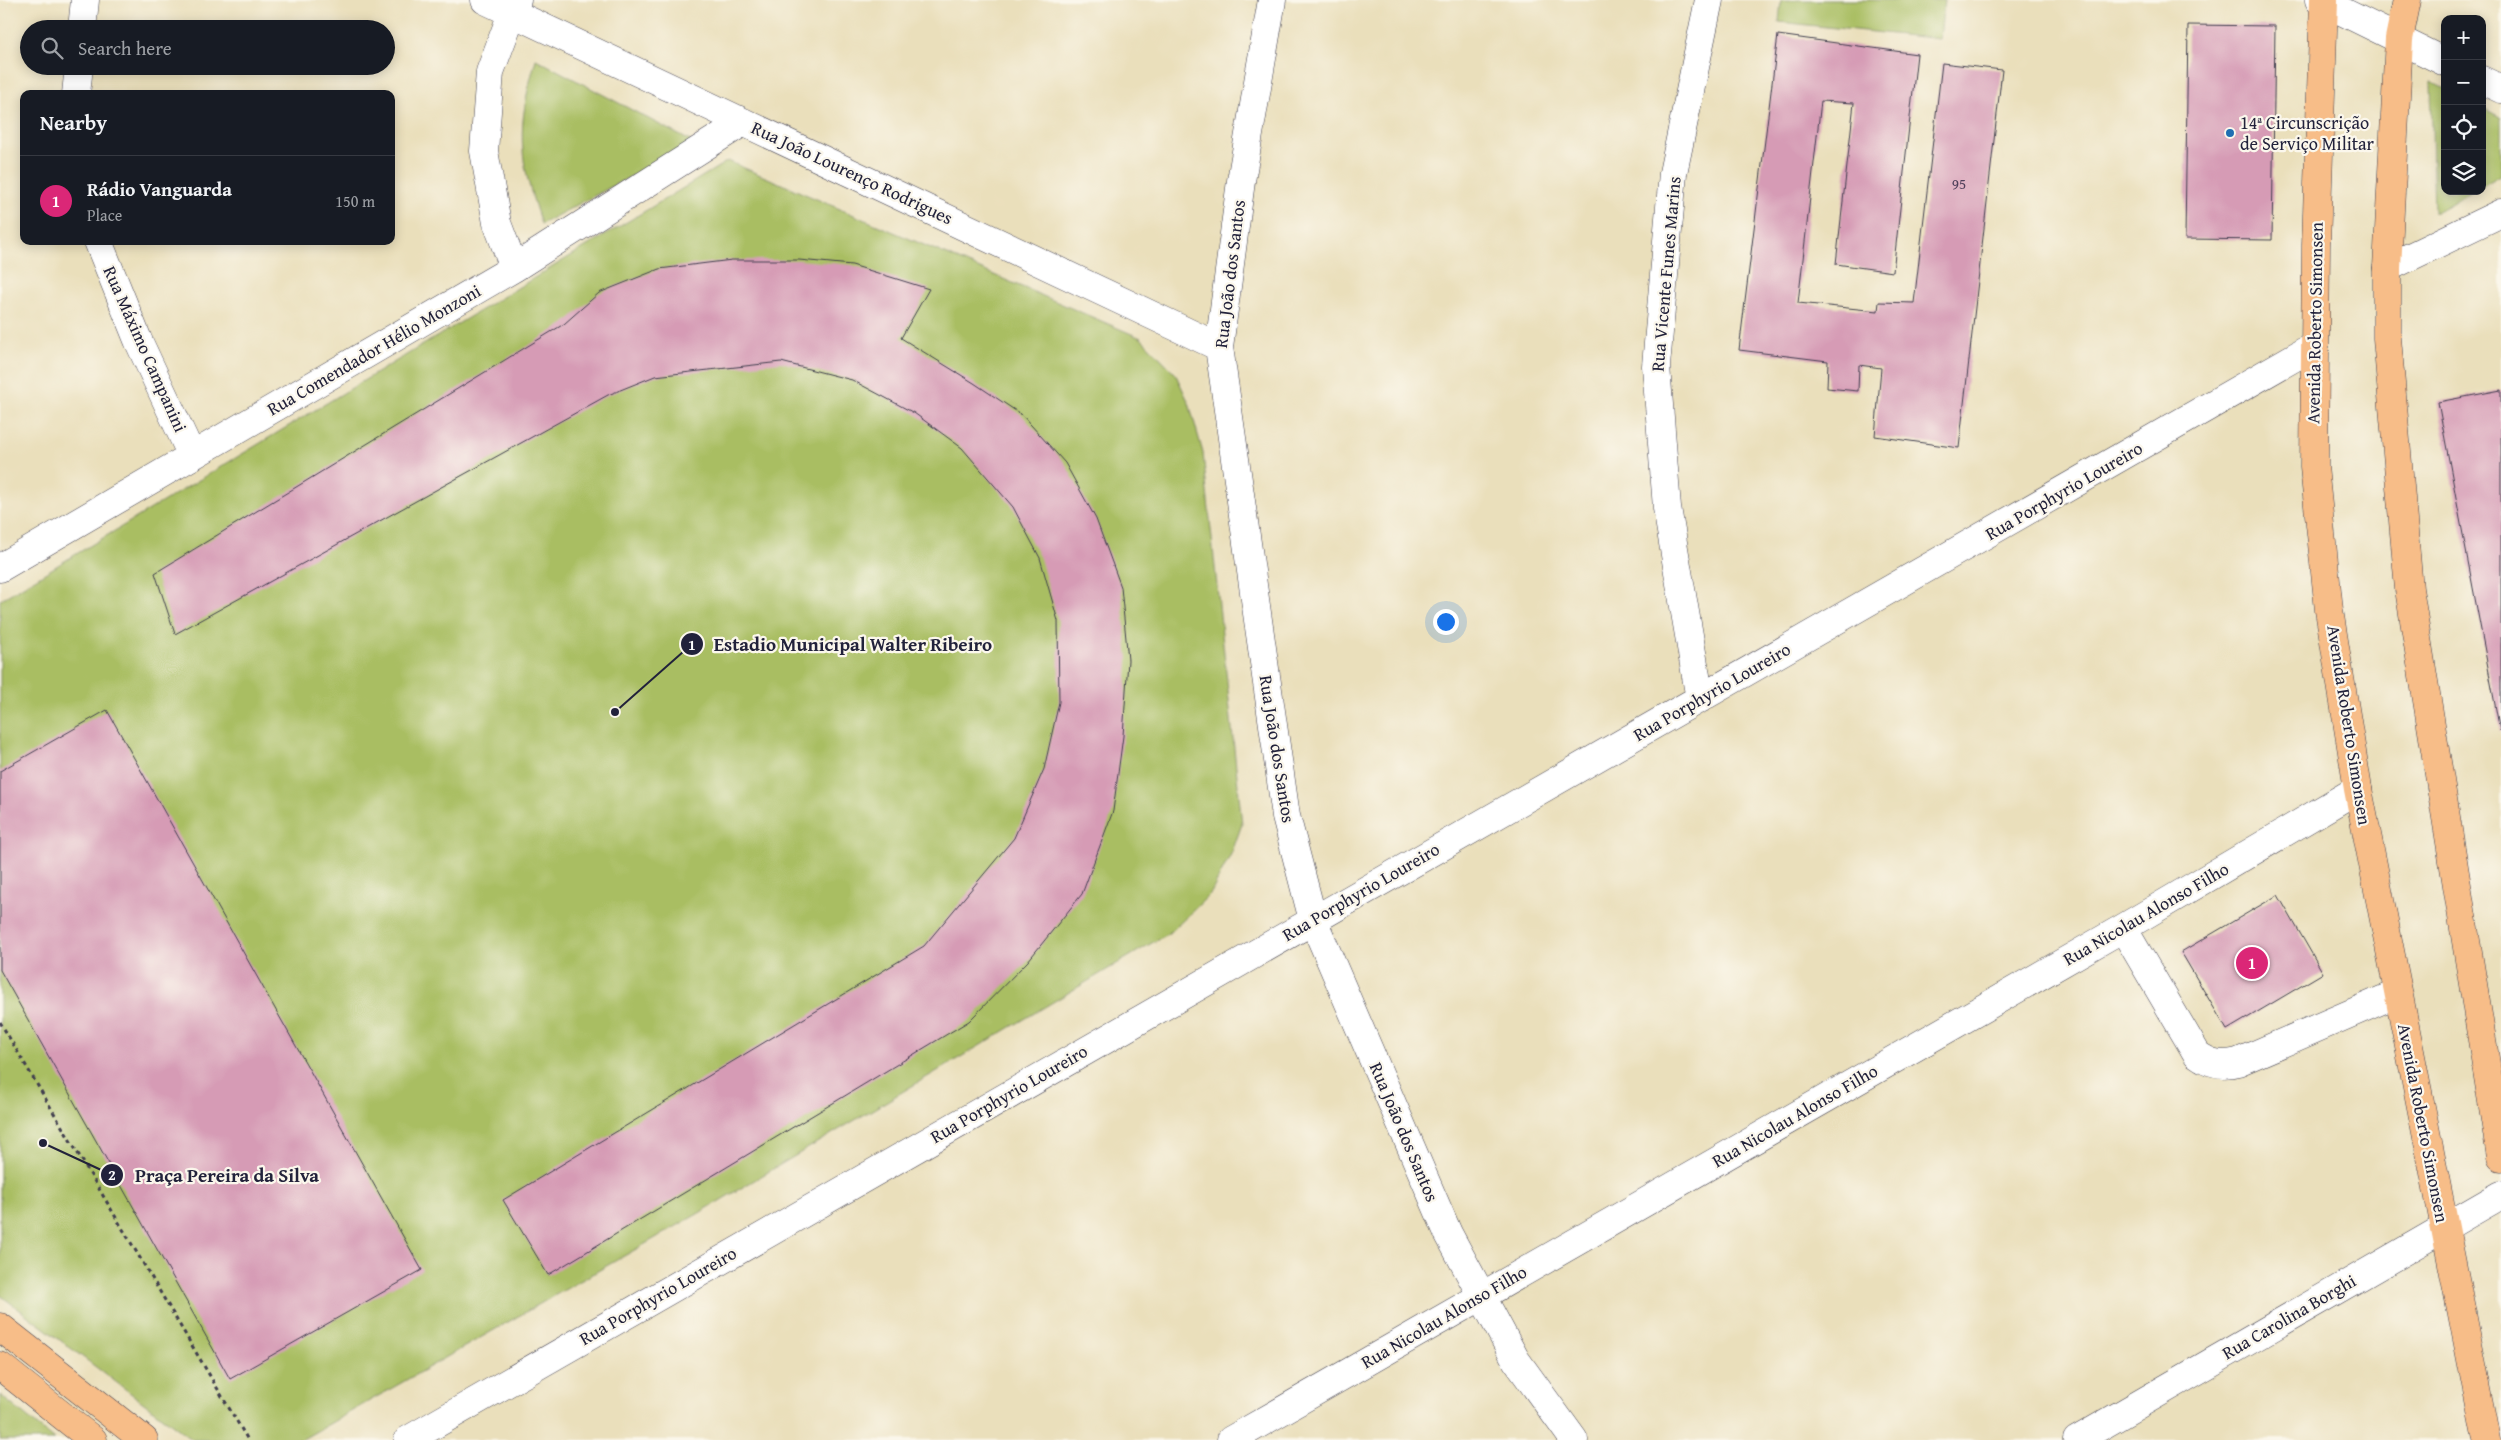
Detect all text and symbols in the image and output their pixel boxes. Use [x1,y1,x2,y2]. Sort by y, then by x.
map controls [2441,15,2486,195]
button: + [2441,15,2486,60]
search box [20,20,395,75]
icon: search [38,34,66,62]
text: Search here [78,34,172,62]
button: − [2441,60,2486,105]
button: locate [2441,105,2486,150]
text: Nearby [40,107,107,138]
place label: 14ª Circunscrição de Serviço Militar [2240,109,2375,157]
street label: Rua João Lourenço Rodrigues [747,114,957,231]
marker: 14ª Circunscrição de Serviço Militar [2224,127,2236,139]
button: layers [2441,150,2486,195]
house number: 95 [1952,173,1966,194]
text: Rádio Vanguarda [87,175,232,203]
street label: Rua Vicente Funes Marins [1644,175,1687,373]
text: 1 [52,189,60,213]
text: 150 m [335,189,375,213]
street label: Rua João dos Santos [1207,198,1252,350]
text: Place [87,203,122,227]
street label: Avenida Roberto Simonsen [2299,222,2330,424]
street label: Rua Máximo Campanini [97,261,194,436]
street label: Rua Comendador Hélio Monzoni [262,277,486,422]
street label: Rua Porphyrio Loureiro [1980,434,2148,547]
your location [1433,609,1459,635]
street label: Avenida Roberto Simonsen [2320,623,2379,827]
callout: Estadio Municipal Walter Ribeiro [679,627,1003,661]
text: Estadio Municipal Walter Ribeiro [714,630,992,658]
text: 1 [688,634,696,655]
street label: Rua Porphyrio Loureiro [1628,635,1796,748]
street label: Rua João dos Santos [1252,673,1302,825]
street label: Rua Porphyrio Loureiro [1277,835,1445,948]
street label: Rua Nicolau Alonso Filho [2058,855,2234,972]
pin: 1 [2236,944,2268,982]
street label: Avenida Roberto Simonsen [2391,1021,2456,1225]
street label: Rua Porphyrio Loureiro [925,1037,1093,1150]
street label: Rua Nicolau Alonso Filho [1707,1057,1883,1174]
street label: Rua João dos Santos [1363,1058,1446,1206]
callout: Praça Pereira da Silva [99,1158,329,1192]
text: Praça Pereira da Silva [135,1161,319,1189]
text: 2 [108,1164,116,1185]
street label: Rua Porphyrio Loureiro [574,1239,742,1352]
street label: Rua Nicolau Alonso Filho [1356,1258,1532,1375]
street label: Rua Carolina Borghi [2217,1267,2361,1366]

